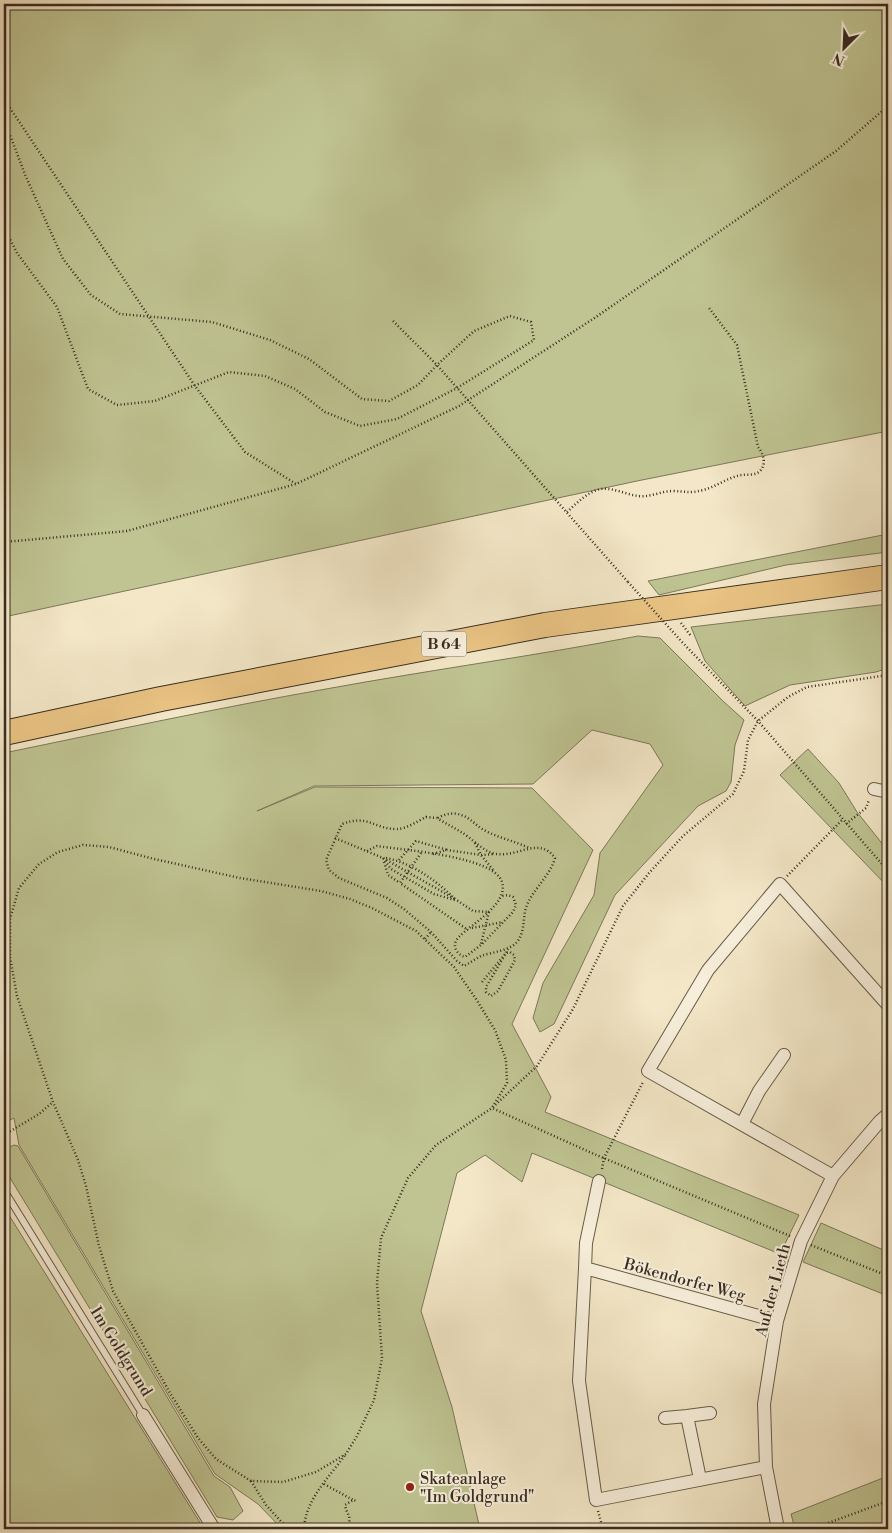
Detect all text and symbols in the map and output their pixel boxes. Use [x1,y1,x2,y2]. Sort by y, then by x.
north arrow [820,22,870,72]
text: N [830,48,848,69]
road number: B 64 [422,632,466,656]
street label: Auf der Lieth [751,1241,795,1340]
street label: Bökendorfer Weg [621,1254,748,1306]
street label: Im Goldgrund [86,1303,157,1400]
place label: Skateanlage "Im Goldgrund" [420,1469,534,1507]
marker: Skateanlage "Im Goldgrund" [404,1481,416,1493]

